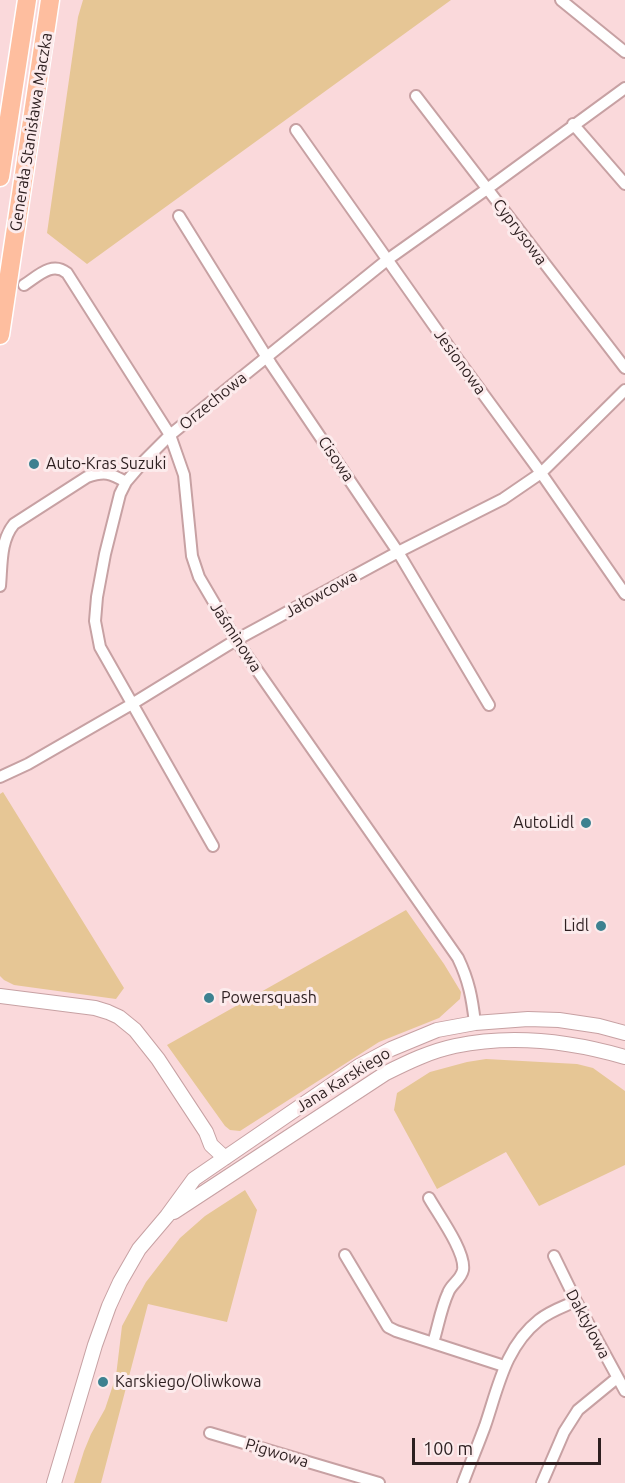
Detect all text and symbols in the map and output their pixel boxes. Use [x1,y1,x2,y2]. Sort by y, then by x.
street label: Generała Stanisława Maczka [6,31,56,233]
street label: Cyprysowa [489,195,551,269]
street label: Jesionowa [430,326,490,398]
street label: Orzechowa [175,368,251,434]
street label: Cisowa [314,433,358,485]
place label: Auto-Kras Suzuki [46,454,166,474]
marker: Auto-Kras Suzuki [27,457,41,471]
street label: Jałowcowa [282,566,360,622]
street label: Jaśminowa [206,598,266,676]
place label: AutoLidl [513,813,574,833]
marker: AutoLidl [579,816,593,830]
place label: Lidl [563,916,589,936]
marker: Lidl [594,919,608,933]
place label: Powersquash [221,988,317,1008]
marker: Powersquash [202,991,216,1005]
street label: Jana Karskiego [292,1043,394,1117]
street label: Daktylowa [562,1286,614,1362]
place label: Karskiego/Oliwkowa [115,1372,261,1392]
marker: Karskiego/Oliwkowa [96,1375,110,1389]
scale bar [415,1426,604,1464]
street label: Pigwowa [243,1434,311,1472]
text: 100 m [423,1438,473,1458]

